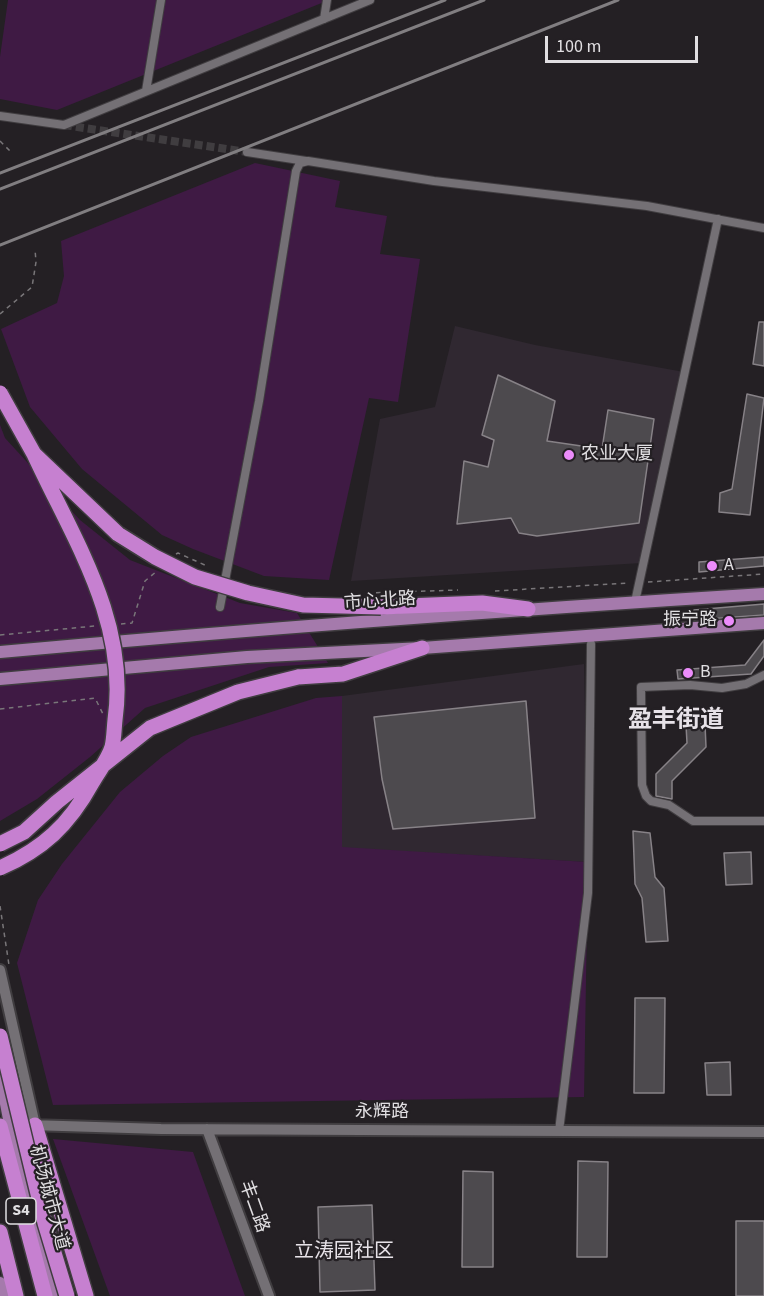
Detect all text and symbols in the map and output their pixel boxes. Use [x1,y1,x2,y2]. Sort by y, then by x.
scale bar [548,24,701,62]
text: 100 m [556,34,601,59]
place label: 农业大厦 [581,444,653,466]
marker: 农业大厦 [562,448,576,462]
place label: A [724,555,734,577]
marker: A [705,559,719,573]
street label: 市心北路 [343,589,417,615]
place label: 振宁路 [663,610,717,632]
marker: 振宁路 [722,614,736,628]
place label: B [700,662,711,684]
marker: B [681,666,695,680]
district label: 盈丰街道 [628,708,724,736]
street label: 永辉路 [355,1102,409,1124]
street label: 机场城市大道 [24,1143,72,1253]
street label: 丰二路 [234,1178,272,1236]
road number: S4 [6,1198,36,1224]
district label: 立涛园社区 [294,1241,394,1265]

